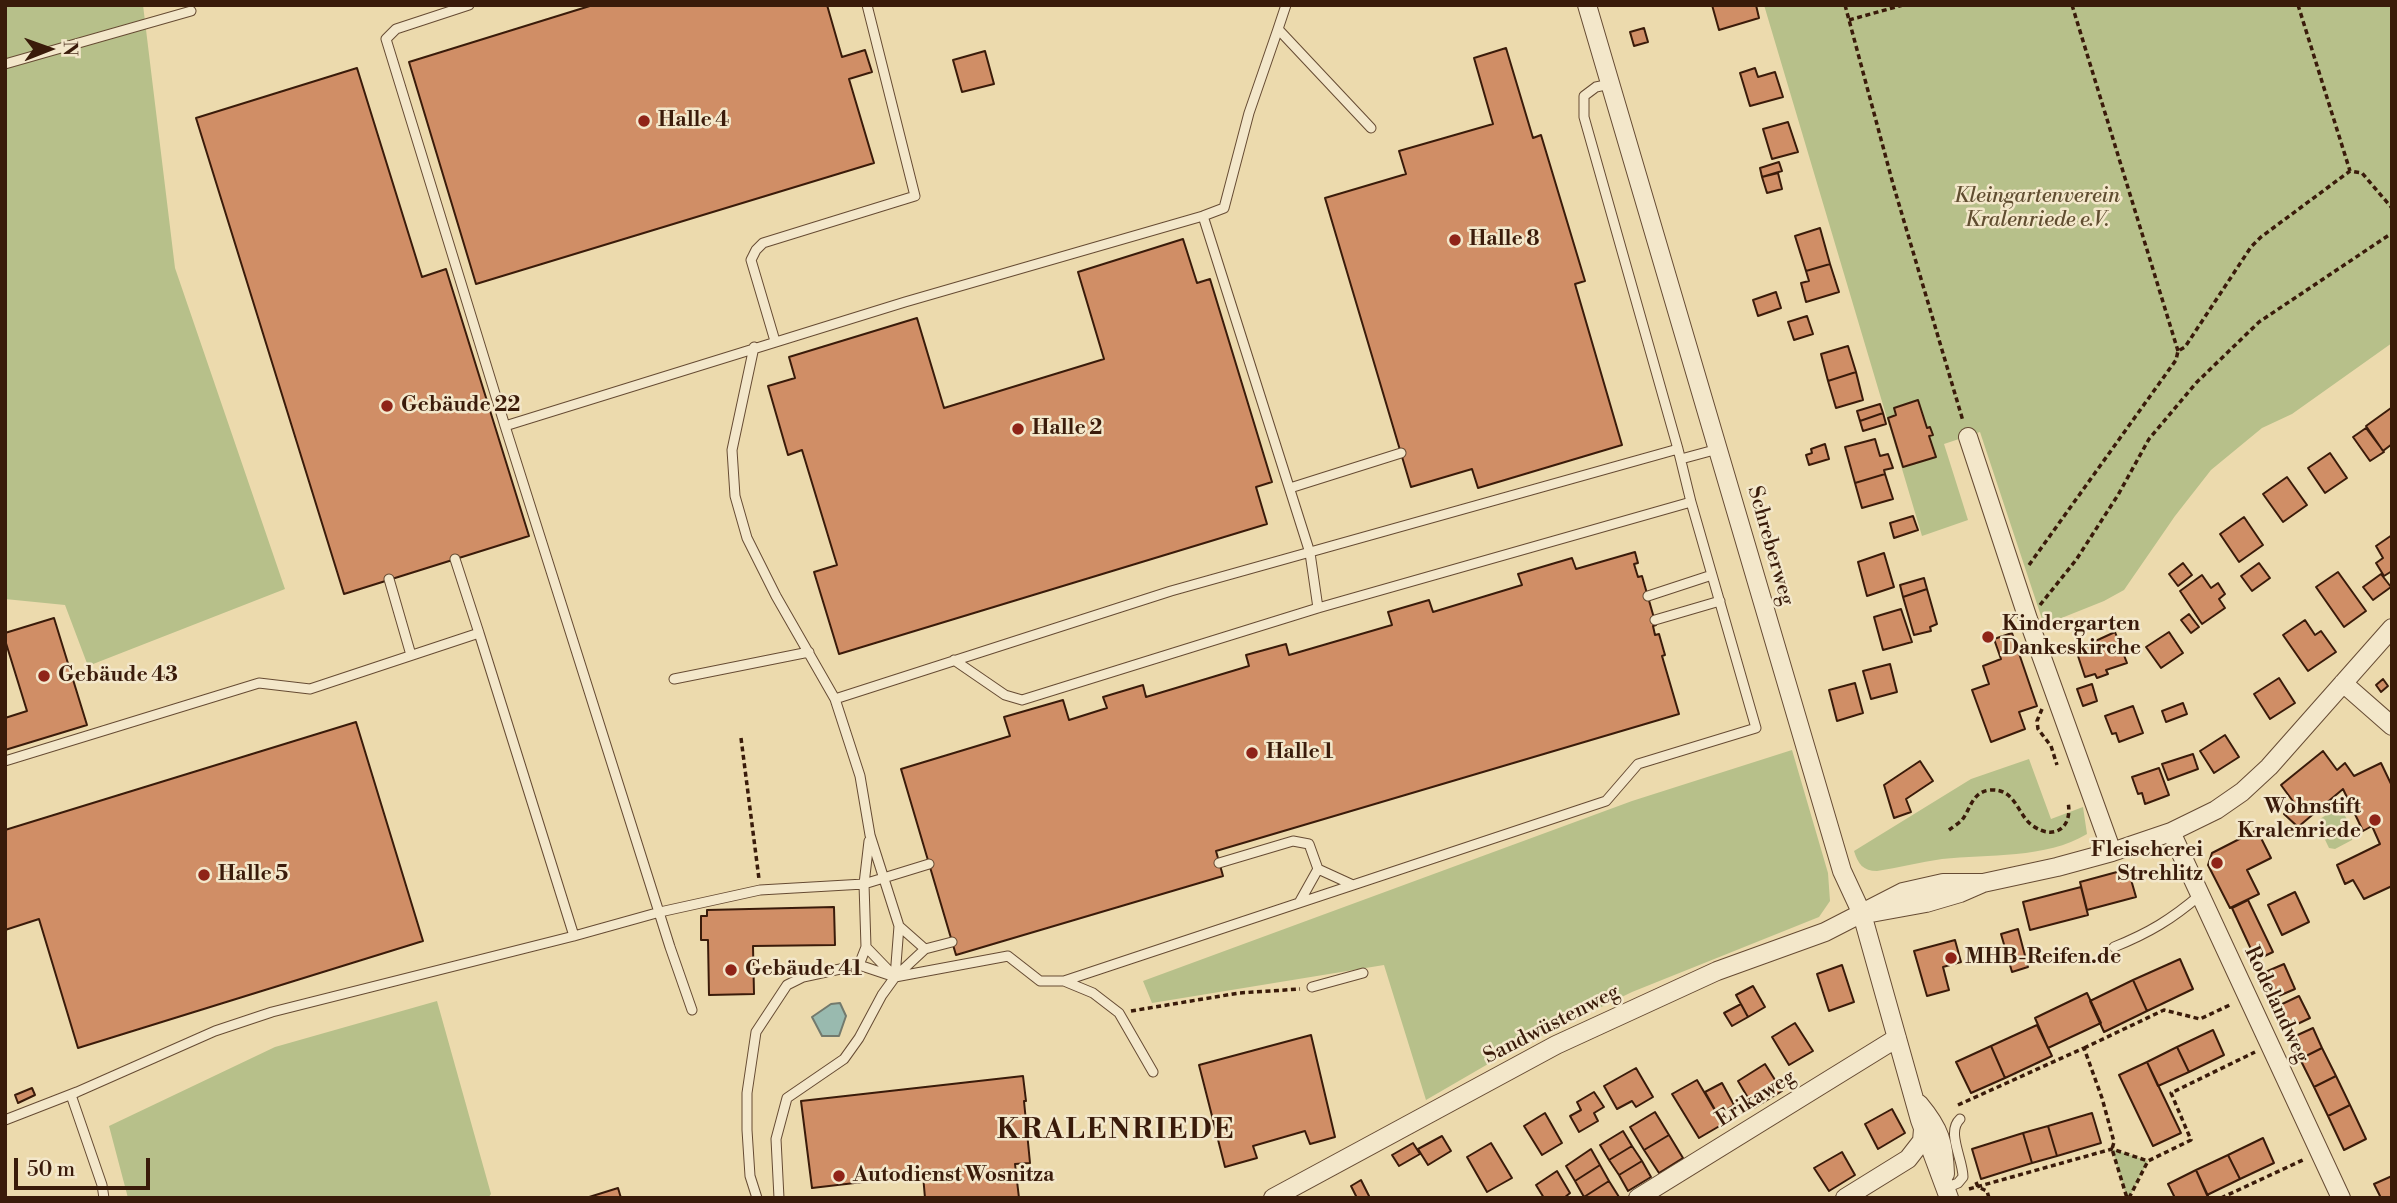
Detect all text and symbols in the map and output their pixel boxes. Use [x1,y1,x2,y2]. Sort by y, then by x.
north arrow [14,14,84,84]
text: N [58,41,82,56]
place label: Halle 4 [658,108,729,134]
marker: Halle 4 [636,113,652,129]
park label: Kleingartenverein Kralenriede e.V. [1954,184,2120,234]
place label: Halle 8 [1469,227,1540,253]
marker: Halle 8 [1447,232,1463,248]
place label: Gebäude 22 [401,393,520,419]
marker: Gebäude 22 [379,398,395,414]
place label: Halle 2 [1032,416,1102,442]
marker: Halle 2 [1010,421,1026,437]
street label: Schreberweg [1741,484,1799,608]
place label: Kindergarten Dankeskirche [2002,612,2141,662]
marker: Kindergarten Dankeskirche [1980,629,1996,645]
place label: Gebäude 43 [58,663,178,689]
marker: Gebäude 43 [36,668,52,684]
place label: Halle 1 [1266,740,1333,766]
marker: Halle 1 [1244,745,1260,761]
place label: Wohnstift Kralenriede [2238,795,2361,845]
marker: Wohnstift Kralenriede [2367,812,2383,828]
place label: Fleischerei Strehlitz [2091,838,2203,888]
marker: Fleischerei Strehlitz [2209,855,2225,871]
place label: Halle 5 [218,862,288,888]
marker: Halle 5 [196,867,212,883]
street label: Rodelandweg [2238,943,2314,1067]
place label: MHB-Reifen.de [1965,945,2121,971]
marker: MHB-Reifen.de [1943,950,1959,966]
place label: Gebäude 41 [745,957,862,983]
marker: Gebäude 41 [723,962,739,978]
street label: Sandwüstenweg [1480,980,1624,1070]
street label: Erikaweg [1712,1065,1800,1133]
district label: KRALENRIEDE [998,1114,1234,1148]
scale bar [18,1144,154,1188]
text: 50 m [27,1157,75,1183]
place label: Autodienst Wosnitza [853,1163,1054,1189]
marker: Autodienst Wosnitza [831,1168,847,1184]

